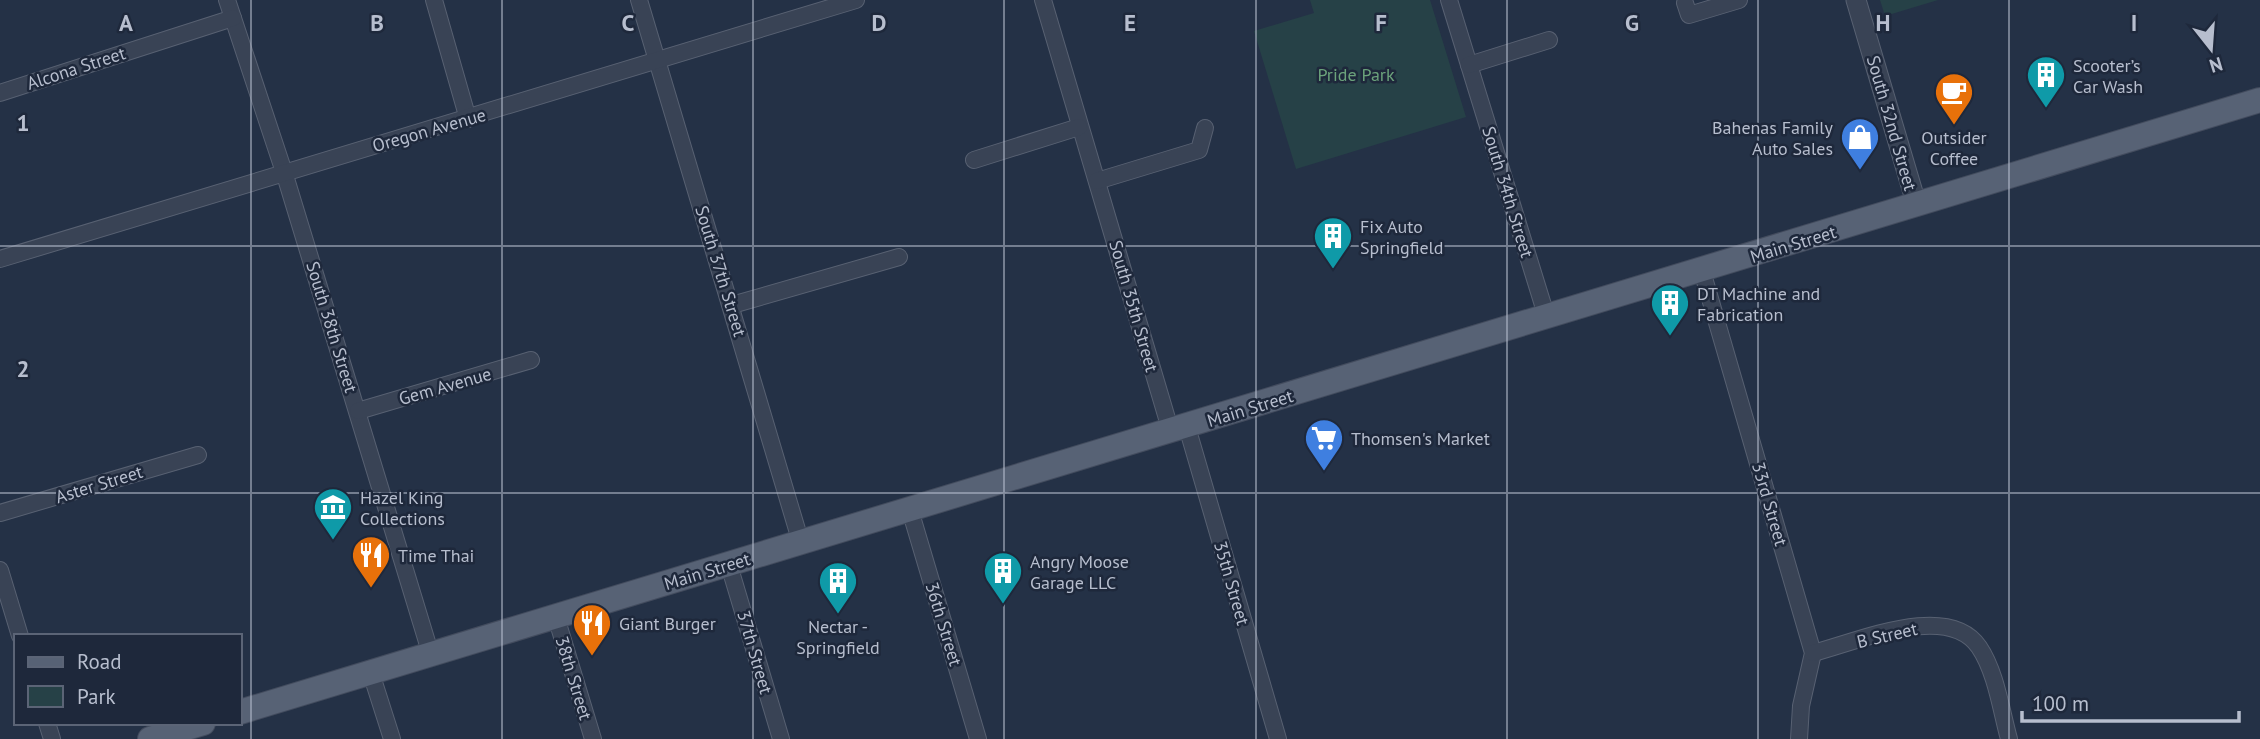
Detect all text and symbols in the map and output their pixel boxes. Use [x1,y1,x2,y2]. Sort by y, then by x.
text: A [119,8,133,37]
text: B [370,8,384,37]
text: C [622,8,635,37]
text: D [872,8,886,37]
text: E [1124,8,1136,37]
text: F [1375,8,1387,37]
text: G [1625,8,1639,37]
text: H [1876,8,1890,37]
text: I [2131,8,2137,37]
north arrow [2176,14,2246,84]
street label: Alcona Street [24,41,128,95]
text: N [2206,52,2225,79]
street label: South 32nd Street [1862,53,1922,193]
building icon: Scooter’s Car Wash [2025,54,2067,109]
place label: Scooter’s Car Wash [2073,54,2143,98]
park label: Pride Park [1317,63,1395,86]
cafe icon: Outsider Coffee [1933,71,1975,126]
street label: Oregon Avenue [370,103,488,157]
text: 1 [16,108,30,137]
place label: Bahenas Family Auto Sales [1712,116,1834,160]
shop icon: Bahenas Family Auto Sales [1839,116,1881,171]
street label: South 34th Street [1477,124,1539,260]
place label: Outsider Coffee [1921,126,1987,170]
street label: South 37th Street [690,203,752,339]
building icon: Fix Auto Springfield [1312,215,1354,270]
place label: Fix Auto Springfield [1360,215,1444,259]
street label: Main Street [1747,220,1839,268]
street label: South 35th Street [1104,237,1164,375]
street label: South 38th Street [301,259,363,395]
building icon: DT Machine and Fabrication [1649,282,1691,337]
place label: DT Machine and Fabrication [1697,282,1820,326]
text: 2 [16,354,30,383]
street label: Gem Avenue [396,362,494,410]
street label: Main Street [1204,384,1296,432]
supermarket icon: Thomsen's Market [1303,417,1345,472]
place label: Thomsen's Market [1351,427,1490,450]
street label: 33rd Street [1747,459,1793,549]
street label: Aster Street [53,460,145,508]
museum icon: Hazel King Collections [312,486,354,541]
place label: Hazel King Collections [360,486,445,530]
restaurant icon: Time Thai [350,534,392,589]
street label: 35th Street [1209,538,1255,628]
place label: Time Thai [398,544,474,567]
street label: Main Street [661,547,753,595]
building icon: Angry Moose Garage LLC [982,550,1024,605]
place label: Angry Moose Garage LLC [1030,550,1129,594]
building icon: Nectar - Springfield [817,560,859,615]
street label: 36th Street [920,579,968,669]
restaurant icon: Giant Burger [571,602,613,657]
street label: 37th Street [732,608,778,696]
place label: Giant Burger [619,612,716,635]
place label: Nectar - Springfield [796,615,880,659]
street label: B Street [1855,617,1919,653]
street label: 38th Street [550,633,598,723]
legend [14,634,242,725]
text: Road [77,648,121,675]
scale bar [2022,680,2239,724]
text: Park [77,683,116,710]
text: 100 m [2032,690,2089,717]

